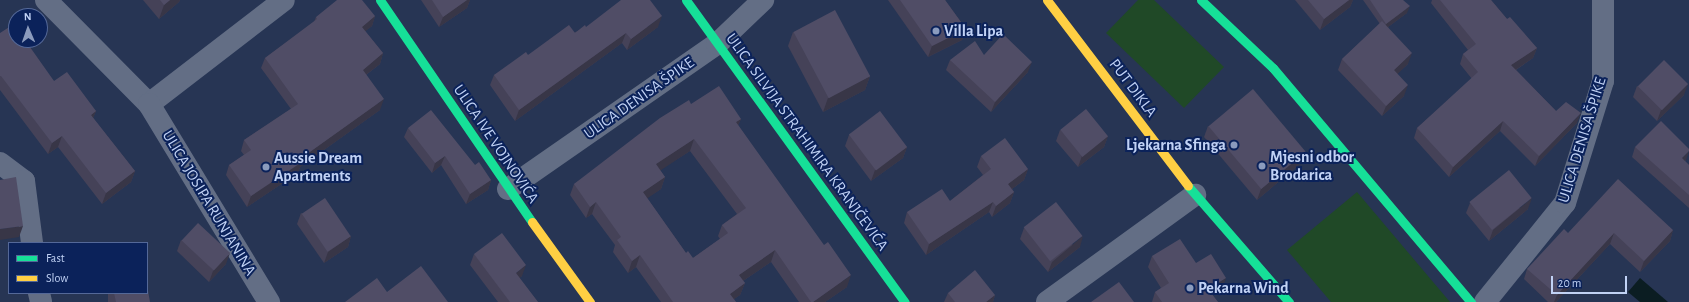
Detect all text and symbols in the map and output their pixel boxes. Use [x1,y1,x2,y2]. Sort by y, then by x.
north arrow [8,8,48,48]
text: N [24,11,32,22]
place label: Villa Lipa [944,21,1003,41]
marker: Villa Lipa [931,26,941,36]
street label: ULICA SILVIJA STRAHIMIRA KRANJČEVIĆA [722,30,892,254]
street label: ULICA DENISA ŠPIKE [580,53,698,143]
street label: PUT DIKLA [1105,55,1161,121]
street label: ULICA DENISA ŠPIKE [1554,75,1610,205]
street label: ULICA IVE VOJNOVIĆA [449,81,543,207]
street label: ULICA JOSIPA RUNJANINA [158,127,260,279]
place label: Ljekarna Sfinga [1126,135,1226,155]
marker: Ljekarna Sfinga [1229,140,1239,150]
place label: Mjesni odbor Brodarica [1270,147,1354,185]
place label: Aussie Dream Apartments [274,148,362,186]
marker: Mjesni odbor Brodarica [1257,161,1267,171]
marker: Aussie Dream Apartments [261,162,271,172]
legend [8,242,148,294]
text: Fast [46,252,65,264]
scale bar [1553,268,1629,294]
text: Slow [46,272,68,284]
text: 20 m [1558,277,1581,289]
place label: Pekarna Wind [1198,278,1289,298]
marker: Pekarna Wind [1185,283,1195,293]

